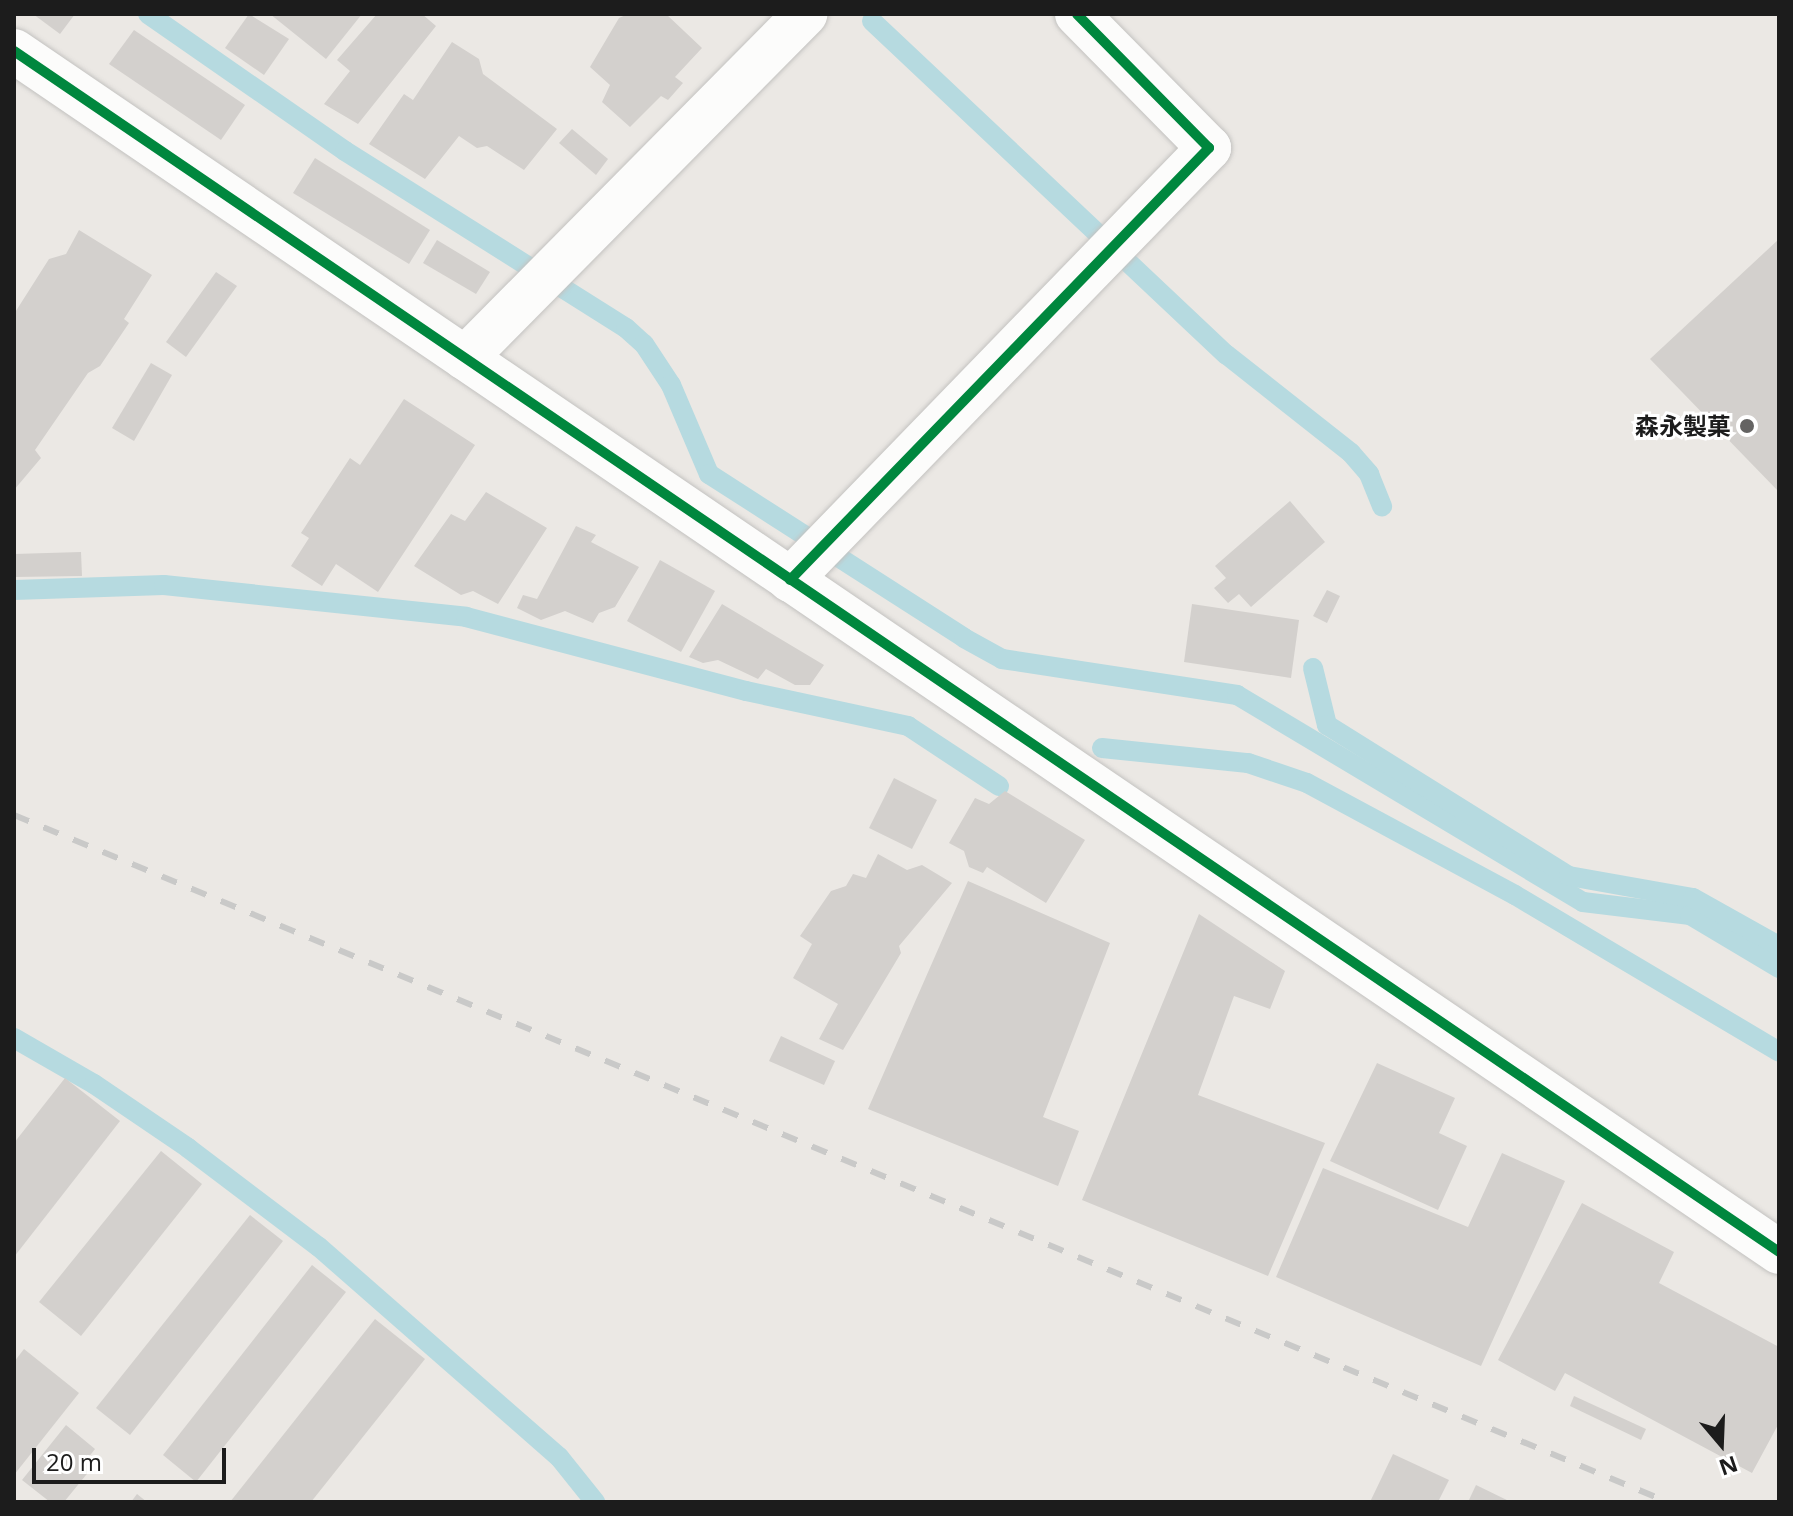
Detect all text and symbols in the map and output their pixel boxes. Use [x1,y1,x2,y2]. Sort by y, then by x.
place label: 森永製菓 [1635,412,1731,440]
marker: 森永製菓 [1738,417,1756,435]
north arrow [1681,1404,1761,1484]
scale bar [36,1432,230,1482]
text: 20 m [46,1445,102,1478]
text: N [1715,1450,1742,1484]

